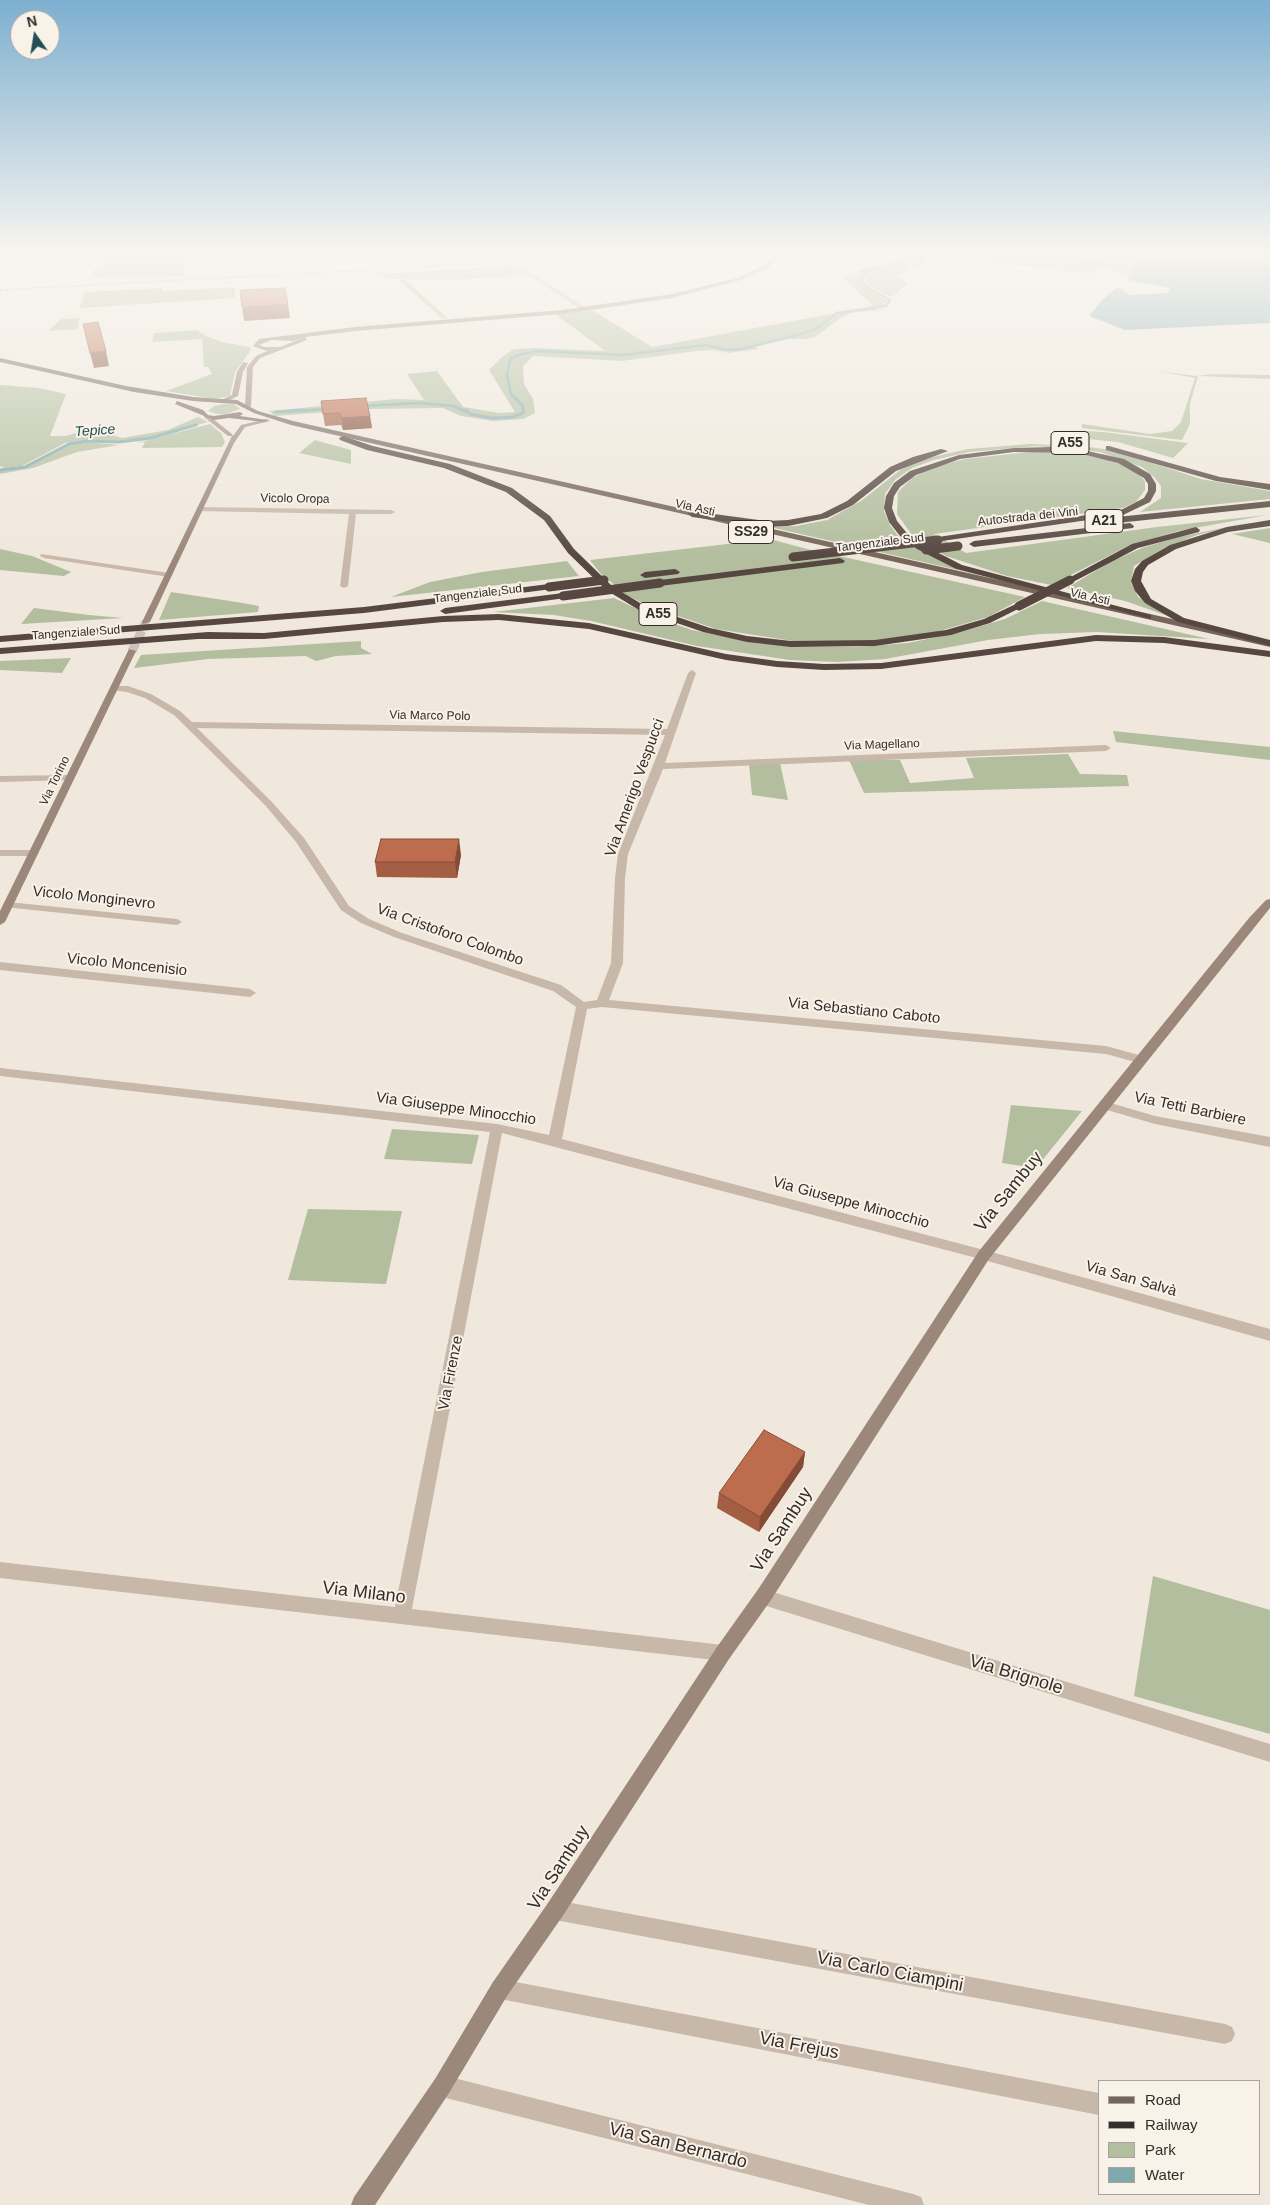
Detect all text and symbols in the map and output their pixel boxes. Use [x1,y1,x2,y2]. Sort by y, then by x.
north arrow [10,10,60,60]
text: N [25,12,39,30]
water label: Tepice [74,421,116,441]
road number: A55 [1051,432,1089,454]
street label: Vicolo Oropa [260,491,330,507]
street label: Via Asti [674,496,716,520]
street label: Autostrada dei Vini [977,505,1079,529]
road number: A21 [1085,510,1123,532]
road number: SS29 [728,520,774,544]
street label: Tangenziale Sud [835,530,925,556]
street label: Tangenziale Sud [433,581,523,607]
street label: Via Asti [1069,585,1111,609]
road number: A55 [639,602,677,626]
street label: Tangenziale Sud [31,623,121,643]
street label: Via Marco Polo [389,708,471,724]
street label: Via Amerigo Vespucci [602,716,668,860]
street label: Via Magellano [844,736,920,754]
street label: Via Torino [37,754,73,808]
street label: Vicolo Monginevro [32,883,156,913]
street label: Via Cristoforo Colombo [374,900,526,970]
street label: Vicolo Moncenisio [66,950,188,980]
street label: Via Sebastiano Caboto [787,994,941,1028]
street label: Via Tetti Barbiere [1132,1088,1248,1130]
street label: Via Giuseppe Minocchio [375,1089,537,1129]
street label: Via Sambuy [970,1148,1048,1236]
street label: Via Giuseppe Minocchio [771,1173,931,1233]
street label: Via San Salvà [1083,1257,1179,1301]
street label: Via Firenze [435,1334,467,1412]
street label: Via Sambuy [747,1484,817,1576]
street label: Via Milano [321,1577,407,1609]
street label: Via Brignole [967,1651,1065,1699]
street label: Via Sambuy [524,1822,594,1914]
street label: Via Carlo Ciampini [815,1947,965,1997]
street label: Via Frejus [757,2028,841,2064]
legend [1098,2080,1260,2195]
text: Road [1145,2091,1181,2108]
text: Railway [1145,2116,1198,2133]
street label: Via San Bernardo [607,2118,749,2174]
text: Park [1145,2141,1176,2158]
text: Water [1145,2166,1184,2183]

